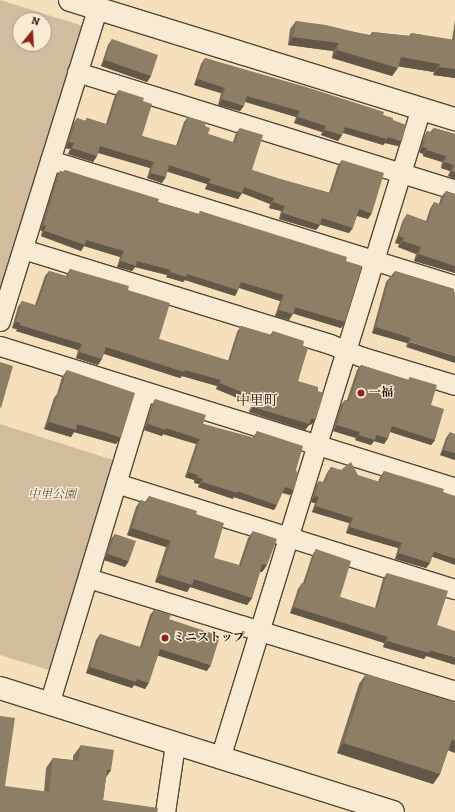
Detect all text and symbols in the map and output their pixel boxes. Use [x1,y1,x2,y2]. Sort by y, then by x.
north arrow [12,12,52,52]
text: N [29,13,42,29]
place label: 一福 [369,386,393,400]
marker: 一福 [356,388,366,398]
district label: 中里町 [236,393,278,409]
park label: 中里公園 [28,488,76,502]
place label: ミニストップ [173,631,245,645]
marker: ミニストップ [160,633,170,643]

